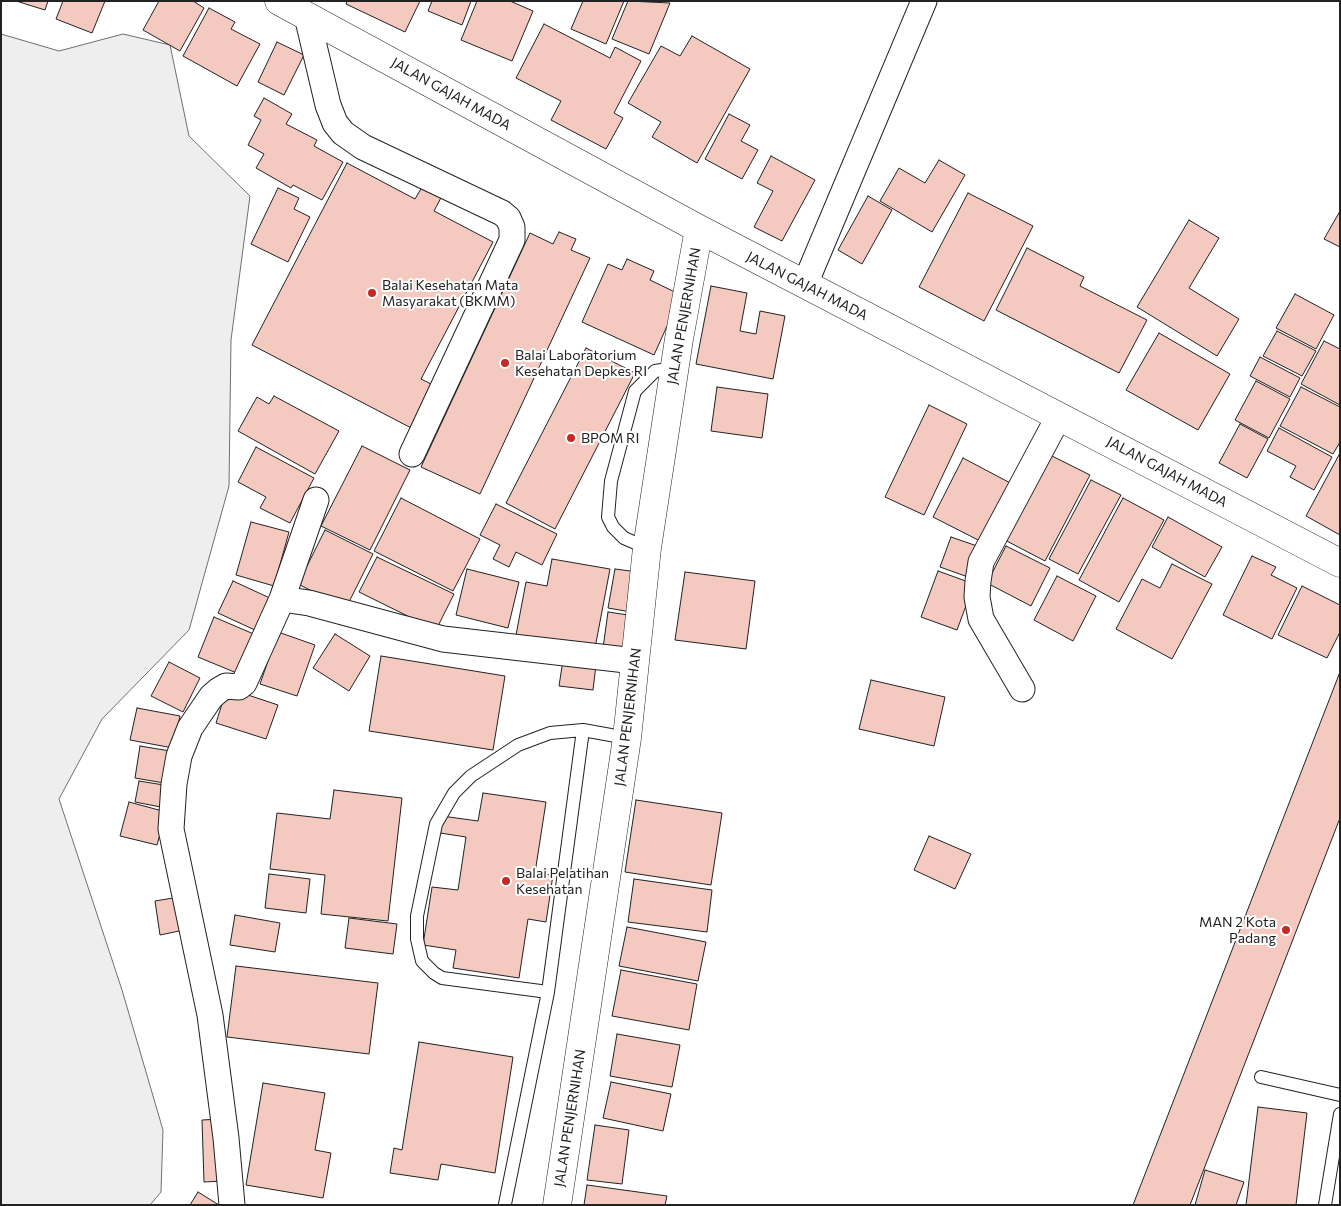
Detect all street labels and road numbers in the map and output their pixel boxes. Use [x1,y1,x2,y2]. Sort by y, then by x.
street label: JALAN GAJAH MADA [388,54,514,134]
street label: JALAN PENJERNIHAN [664,246,704,386]
street label: JALAN GAJAH MADA [743,248,871,324]
street label: JALAN GAJAH MADA [1104,433,1230,511]
street label: JALAN PENJERNIHAN [611,647,645,787]
street label: JALAN PENJERNIHAN [551,1048,589,1188]

